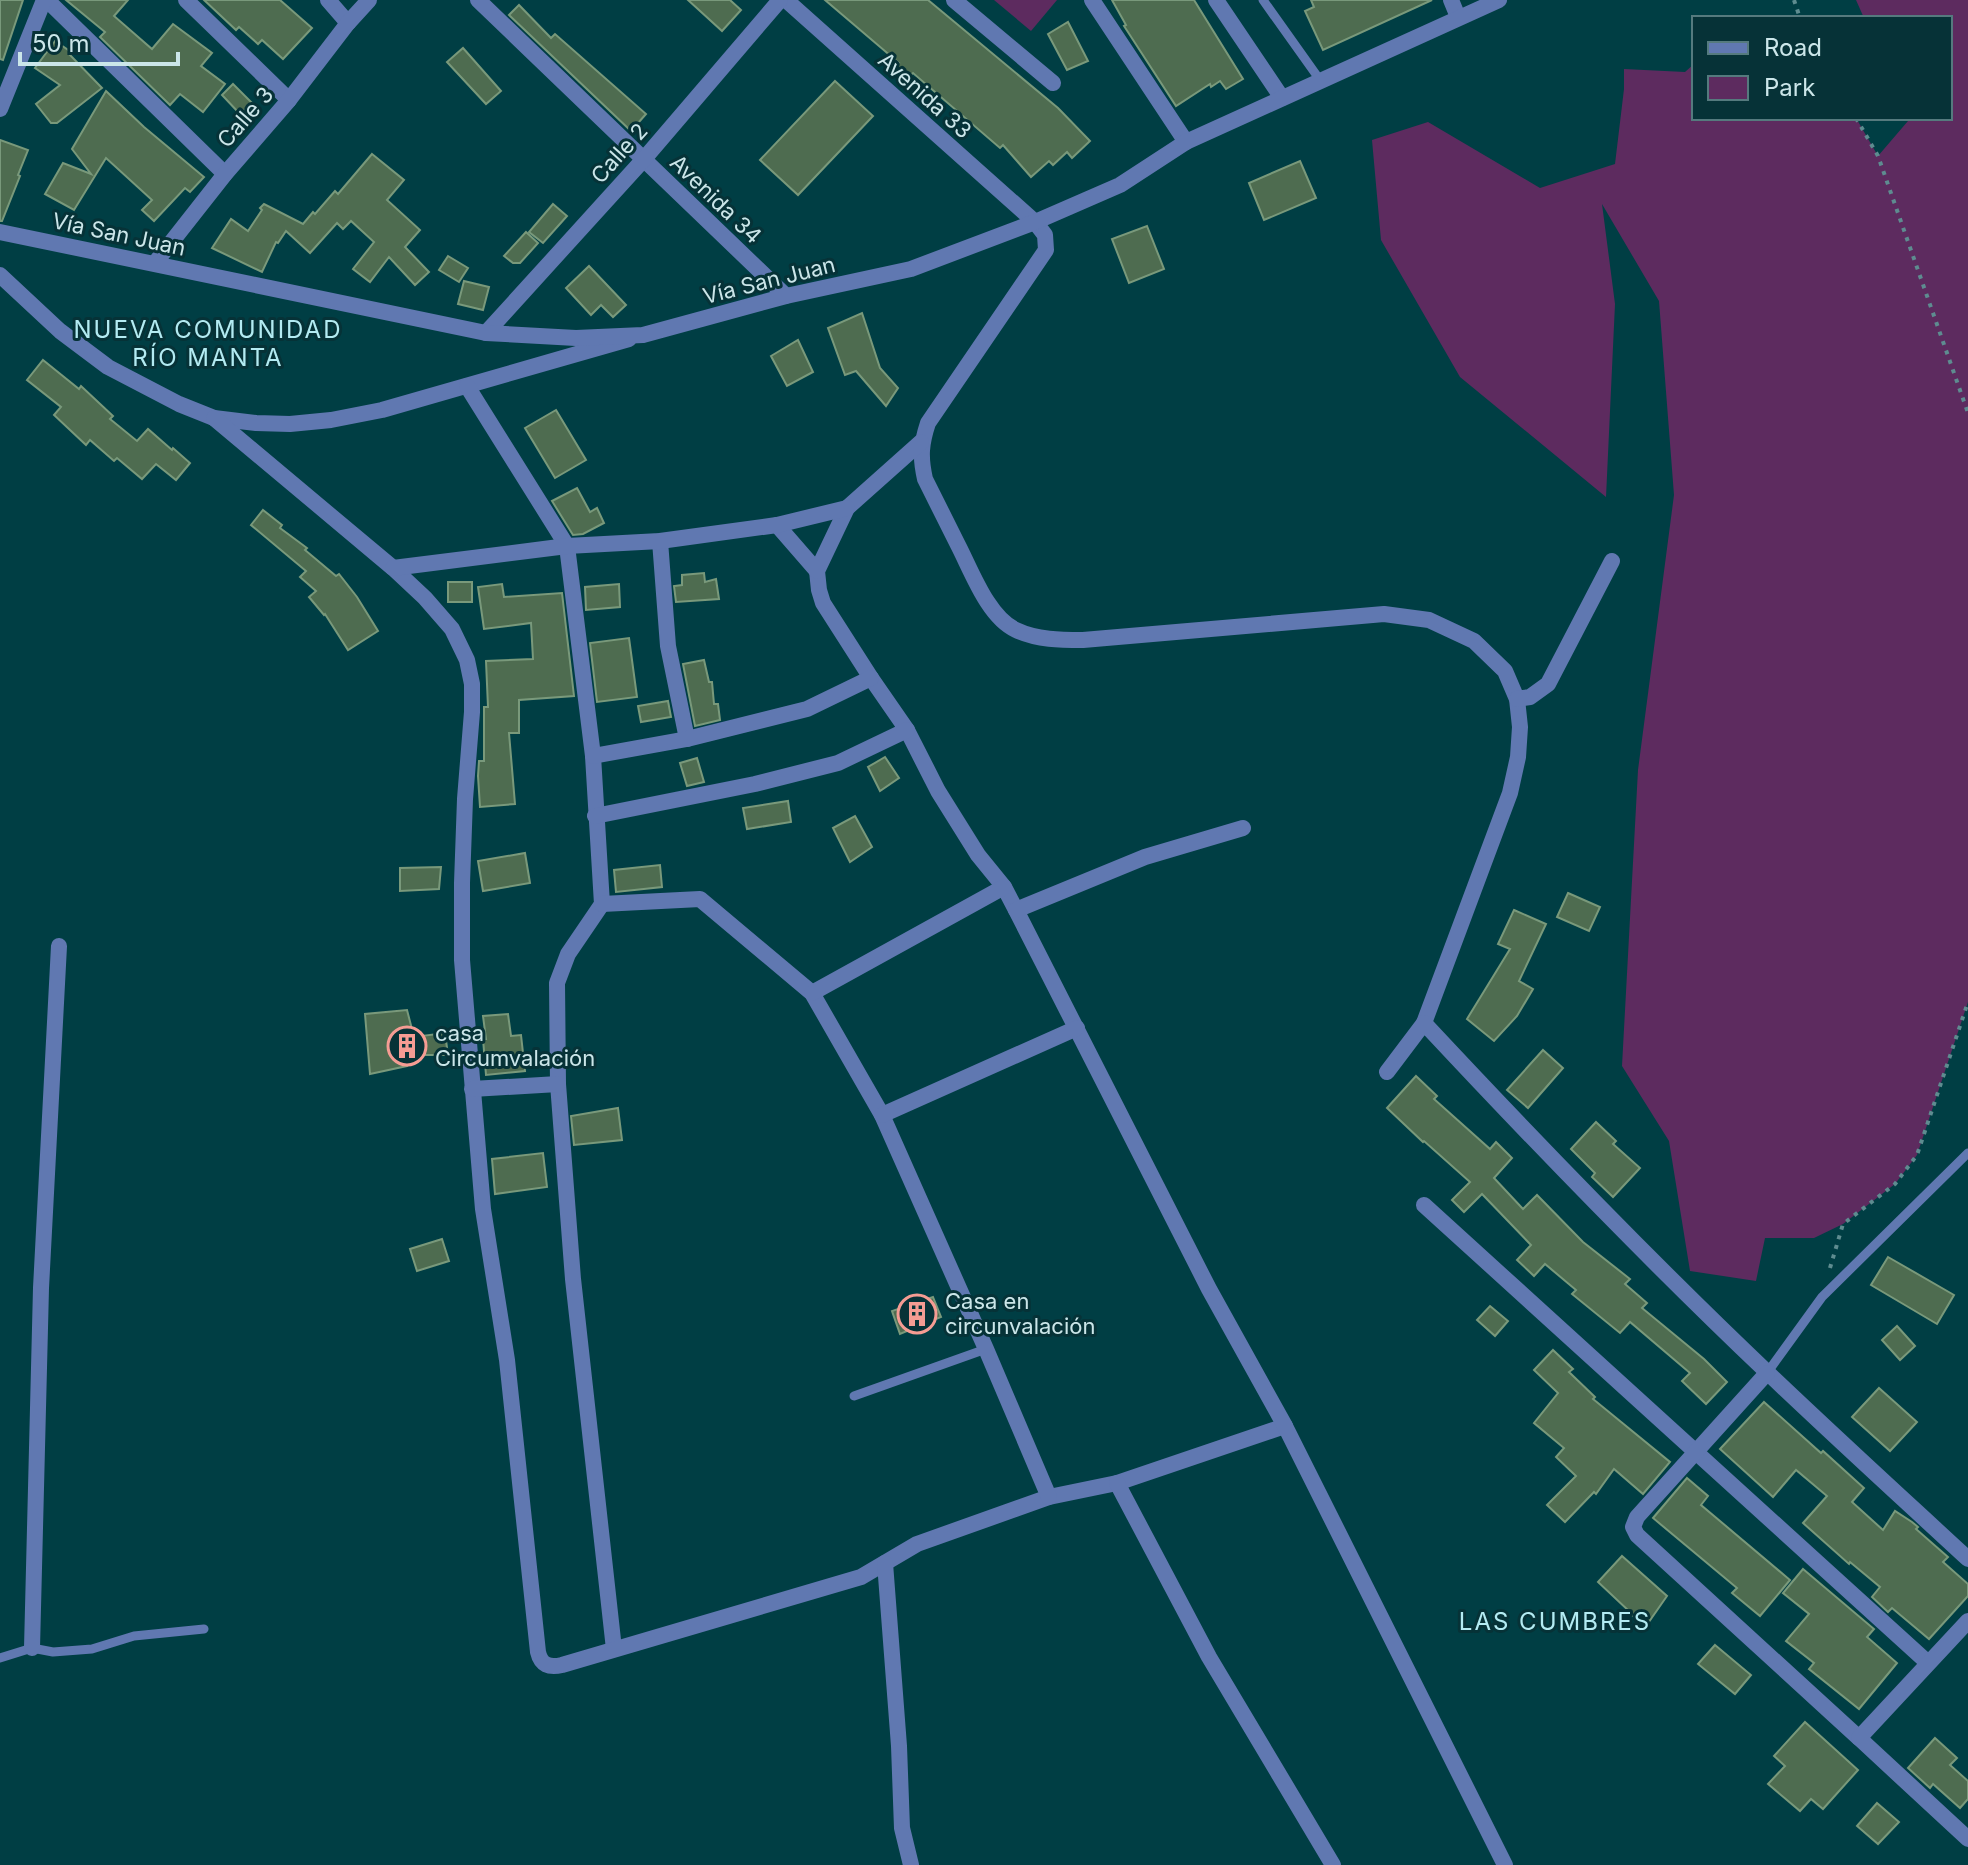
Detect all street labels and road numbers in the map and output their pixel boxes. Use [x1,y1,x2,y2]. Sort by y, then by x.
street label: Avenida 33 [873,47,977,143]
street label: Calle 3 [212,81,278,153]
street label: Calle 2 [585,118,653,188]
street label: Avenida 34 [665,149,767,249]
street label: Vía San Juan [50,207,188,261]
street label: Vía San Juan [700,251,838,309]

